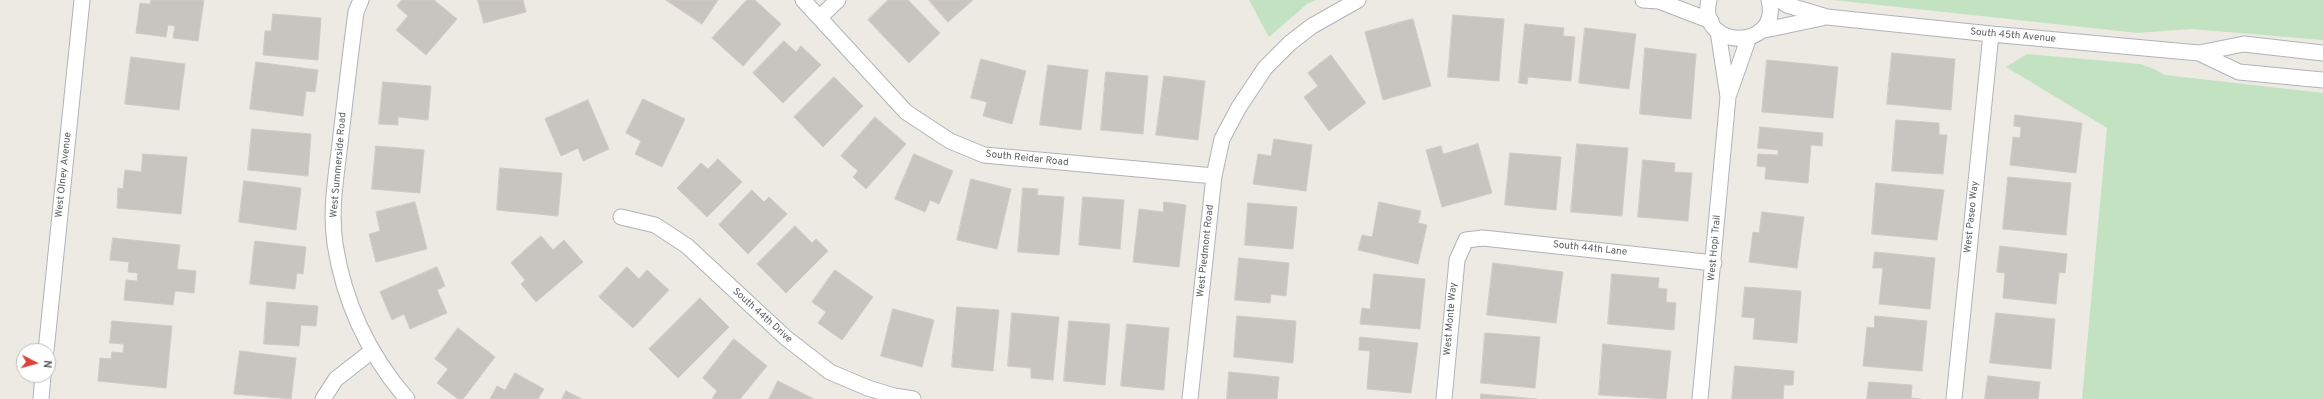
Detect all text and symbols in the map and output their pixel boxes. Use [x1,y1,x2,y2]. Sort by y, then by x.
street label: South 45th Avenue [1970,26,2056,46]
street label: West Summerside Road [328,112,350,218]
street label: West Olney Avenue [54,132,74,218]
street label: South Reidar Road [985,149,1069,169]
street label: West Paseo Way [1962,180,1982,254]
street label: West Piedmont Road [1195,204,1217,298]
street label: West Hopi Trail [1706,214,1724,282]
street label: South 44th Lane [1552,239,1628,259]
street label: West Monte Way [1442,282,1460,356]
street label: South 44th Drive [730,286,794,346]
north arrow [16,343,56,383]
text: N [40,359,54,369]

